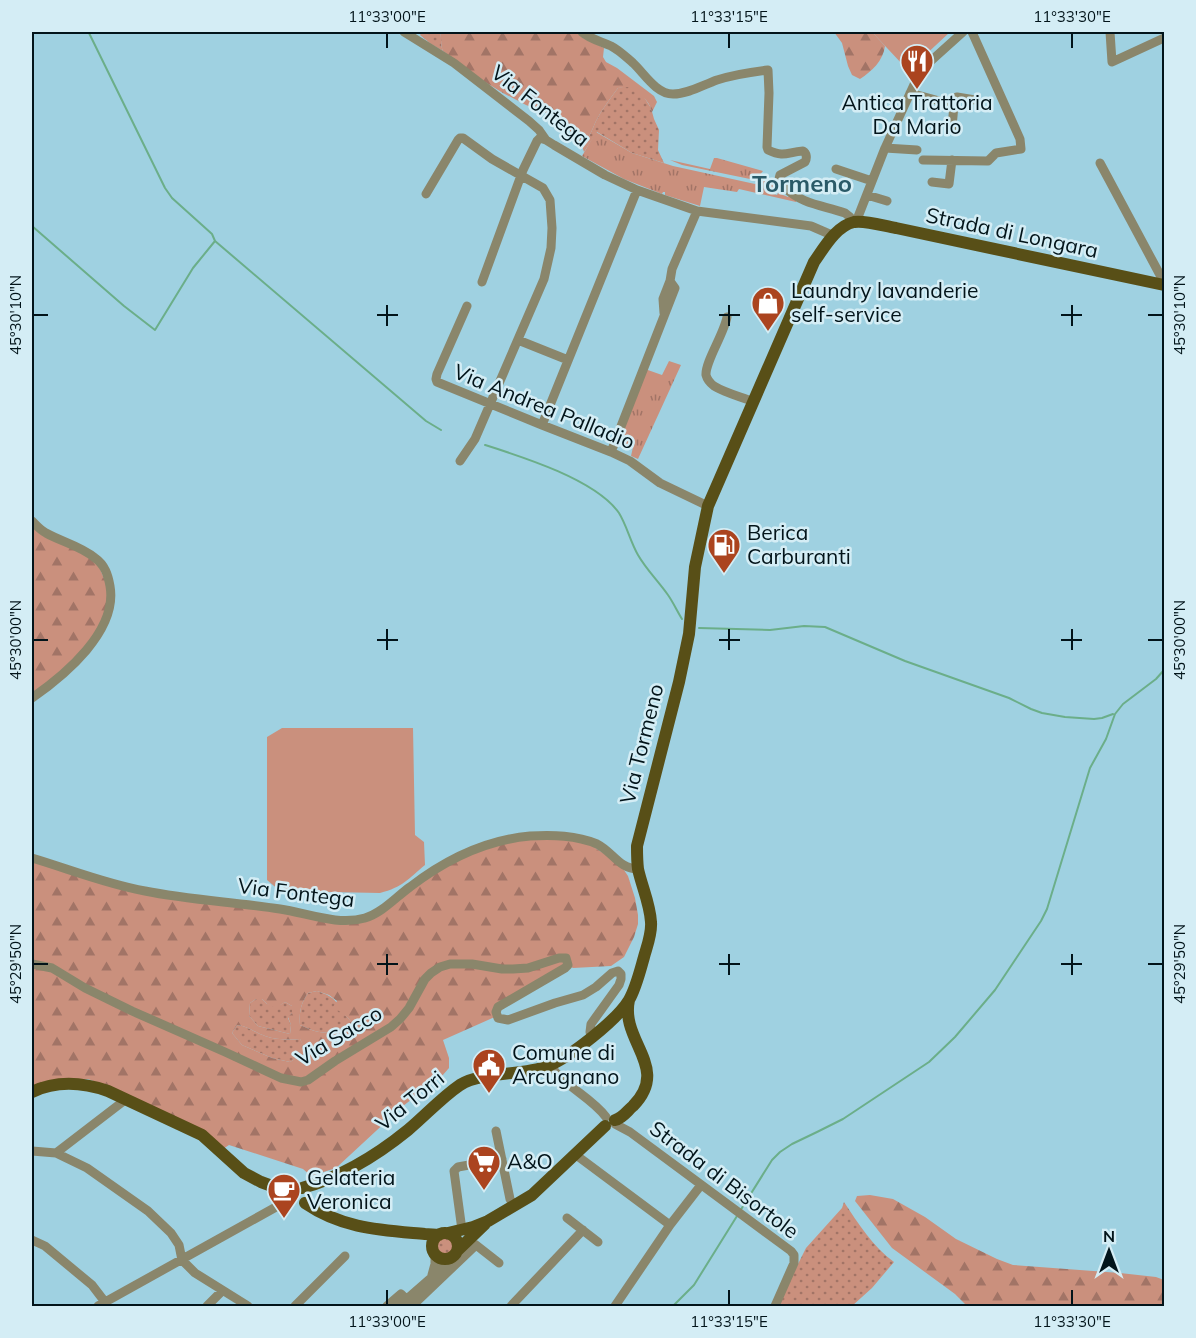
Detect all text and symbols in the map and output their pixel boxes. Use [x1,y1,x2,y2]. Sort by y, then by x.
text: 11°33'00"E [348,7,426,26]
text: 11°33'15"E [690,7,768,26]
text: 11°33'30"E [1033,7,1111,26]
restaurant icon: Antica Trattoria Da Mario [899,43,935,90]
street label: Via Fontega [486,59,595,152]
place label: Antica Trattoria Da Mario [841,89,993,139]
district label: Tormeno [752,168,852,198]
street label: Strada di Longara [924,201,1101,263]
text: 45°30'10"N [6,275,25,355]
text: 45°30'10"N [1170,275,1189,355]
place label: Laundry lavanderie self-service [791,277,978,327]
shop icon: Laundry lavanderie self-service [750,285,786,332]
street label: Via Andrea Palladio [450,358,639,454]
place label: Berica Carburanti [747,519,851,569]
fuel station icon: Berica Carburanti [706,527,742,574]
text: 45°30'00"N [6,600,25,680]
text: 45°30'00"N [1170,600,1189,680]
street label: Via Tormeno [614,681,668,806]
street label: Via Fontega [236,872,356,912]
text: 45°29'50"N [6,924,25,1004]
text: 45°29'50"N [1170,924,1189,1004]
street label: Via Sacco [291,999,386,1071]
place label: Comune di Arcugnano [512,1039,619,1089]
public building icon: Comune di Arcugnano [471,1047,507,1094]
street label: Via Torri [370,1065,449,1136]
street label: Strada di Bisortole [645,1115,804,1244]
supermarket icon: A&O [466,1144,502,1191]
place label: A&O [507,1148,553,1174]
place label: Gelateria Veronica [307,1164,395,1214]
cafe icon: Gelateria Veronica [266,1172,302,1219]
north arrow [1079,1221,1139,1281]
text: N [1103,1226,1115,1246]
text: 11°33'00"E [348,1312,426,1331]
text: 11°33'15"E [690,1312,768,1331]
text: 11°33'30"E [1033,1312,1111,1331]

